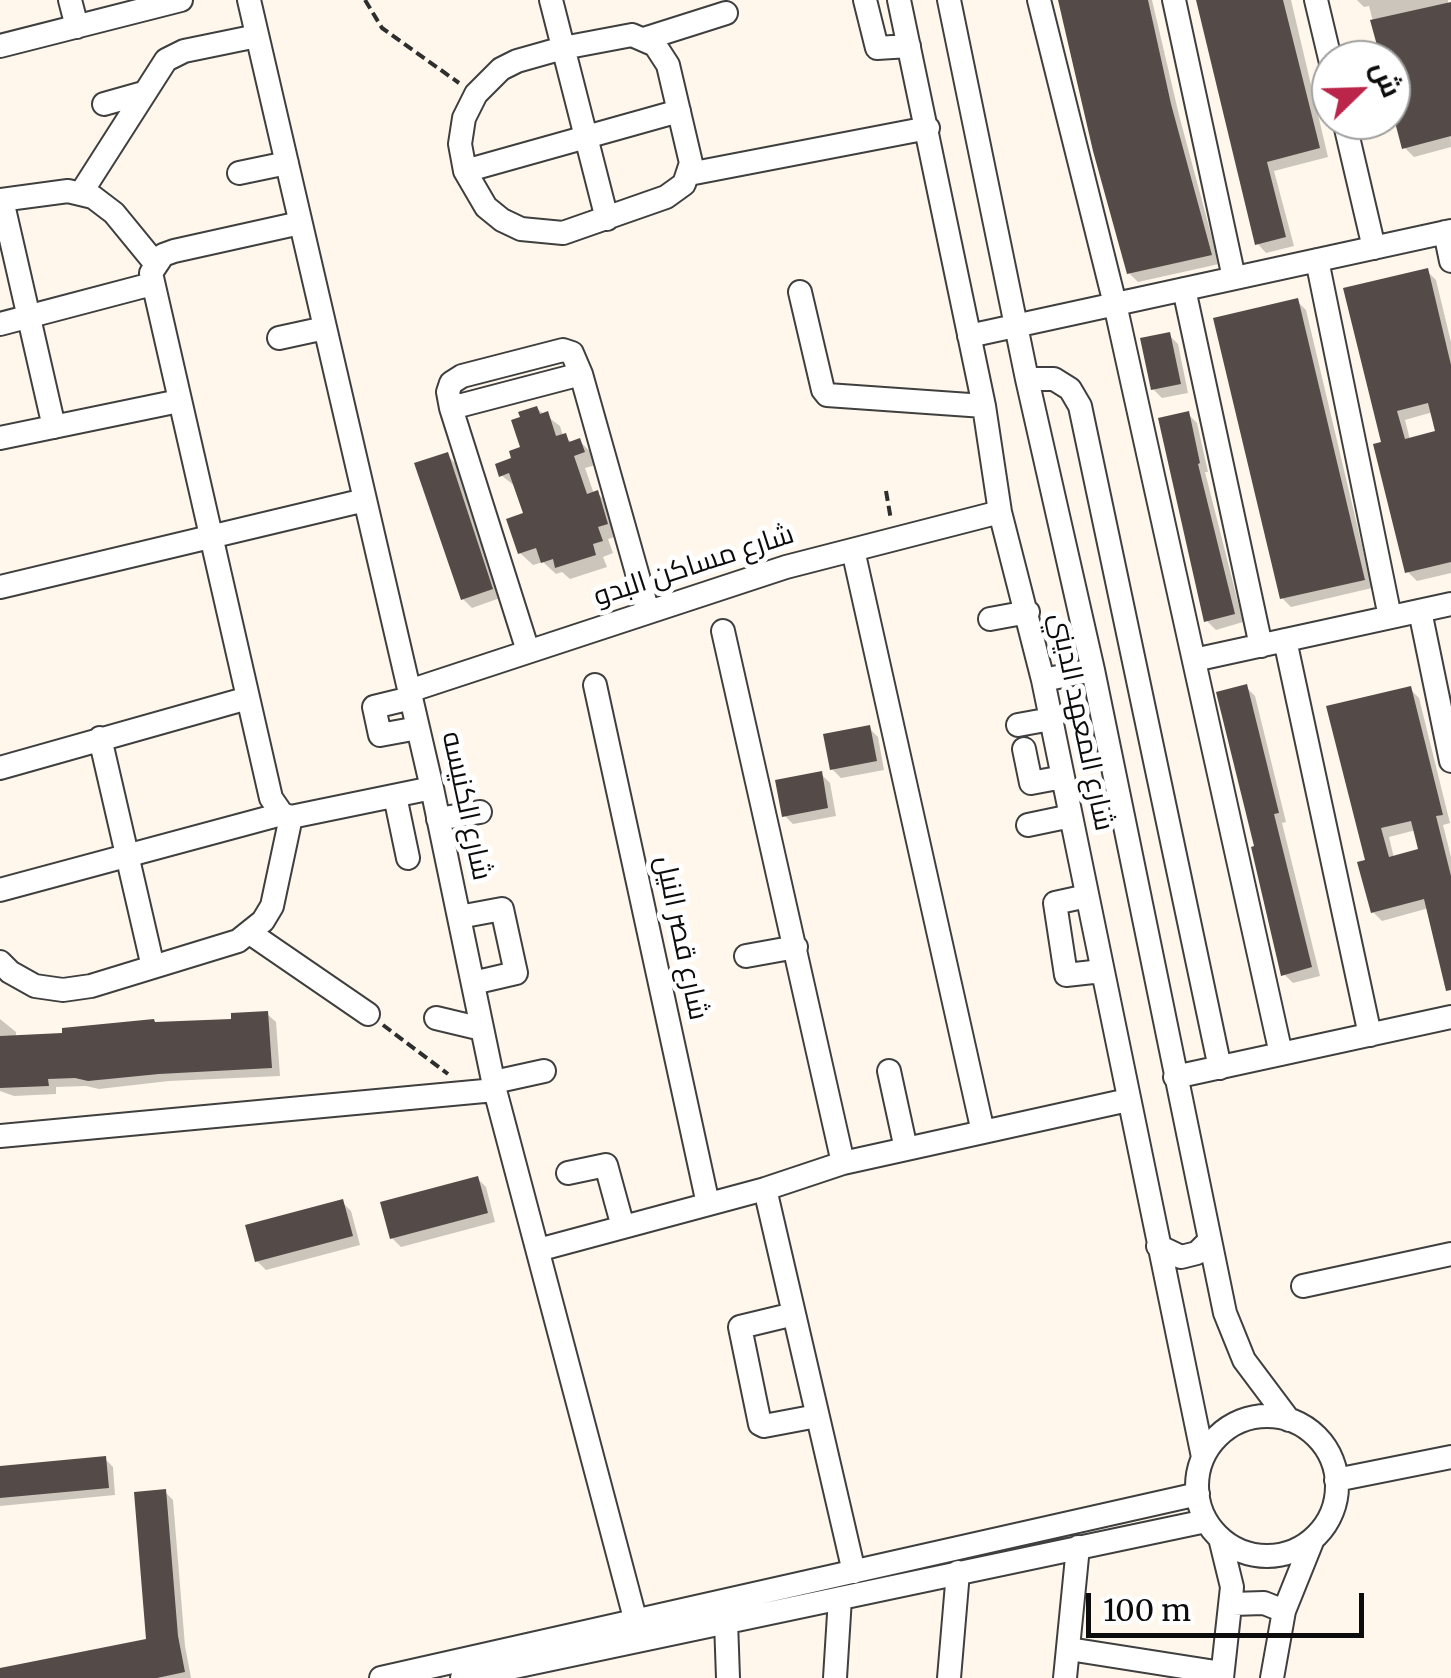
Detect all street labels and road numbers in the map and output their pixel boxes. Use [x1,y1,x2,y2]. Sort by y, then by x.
street label: شارع مساكن البدو [590,518,798,614]
street label: شارع المعهد الديني [1042,610,1120,834]
street label: شارع الكنيسه [434,729,498,883]
street label: شارع قصر النيل [647,853,715,1023]

